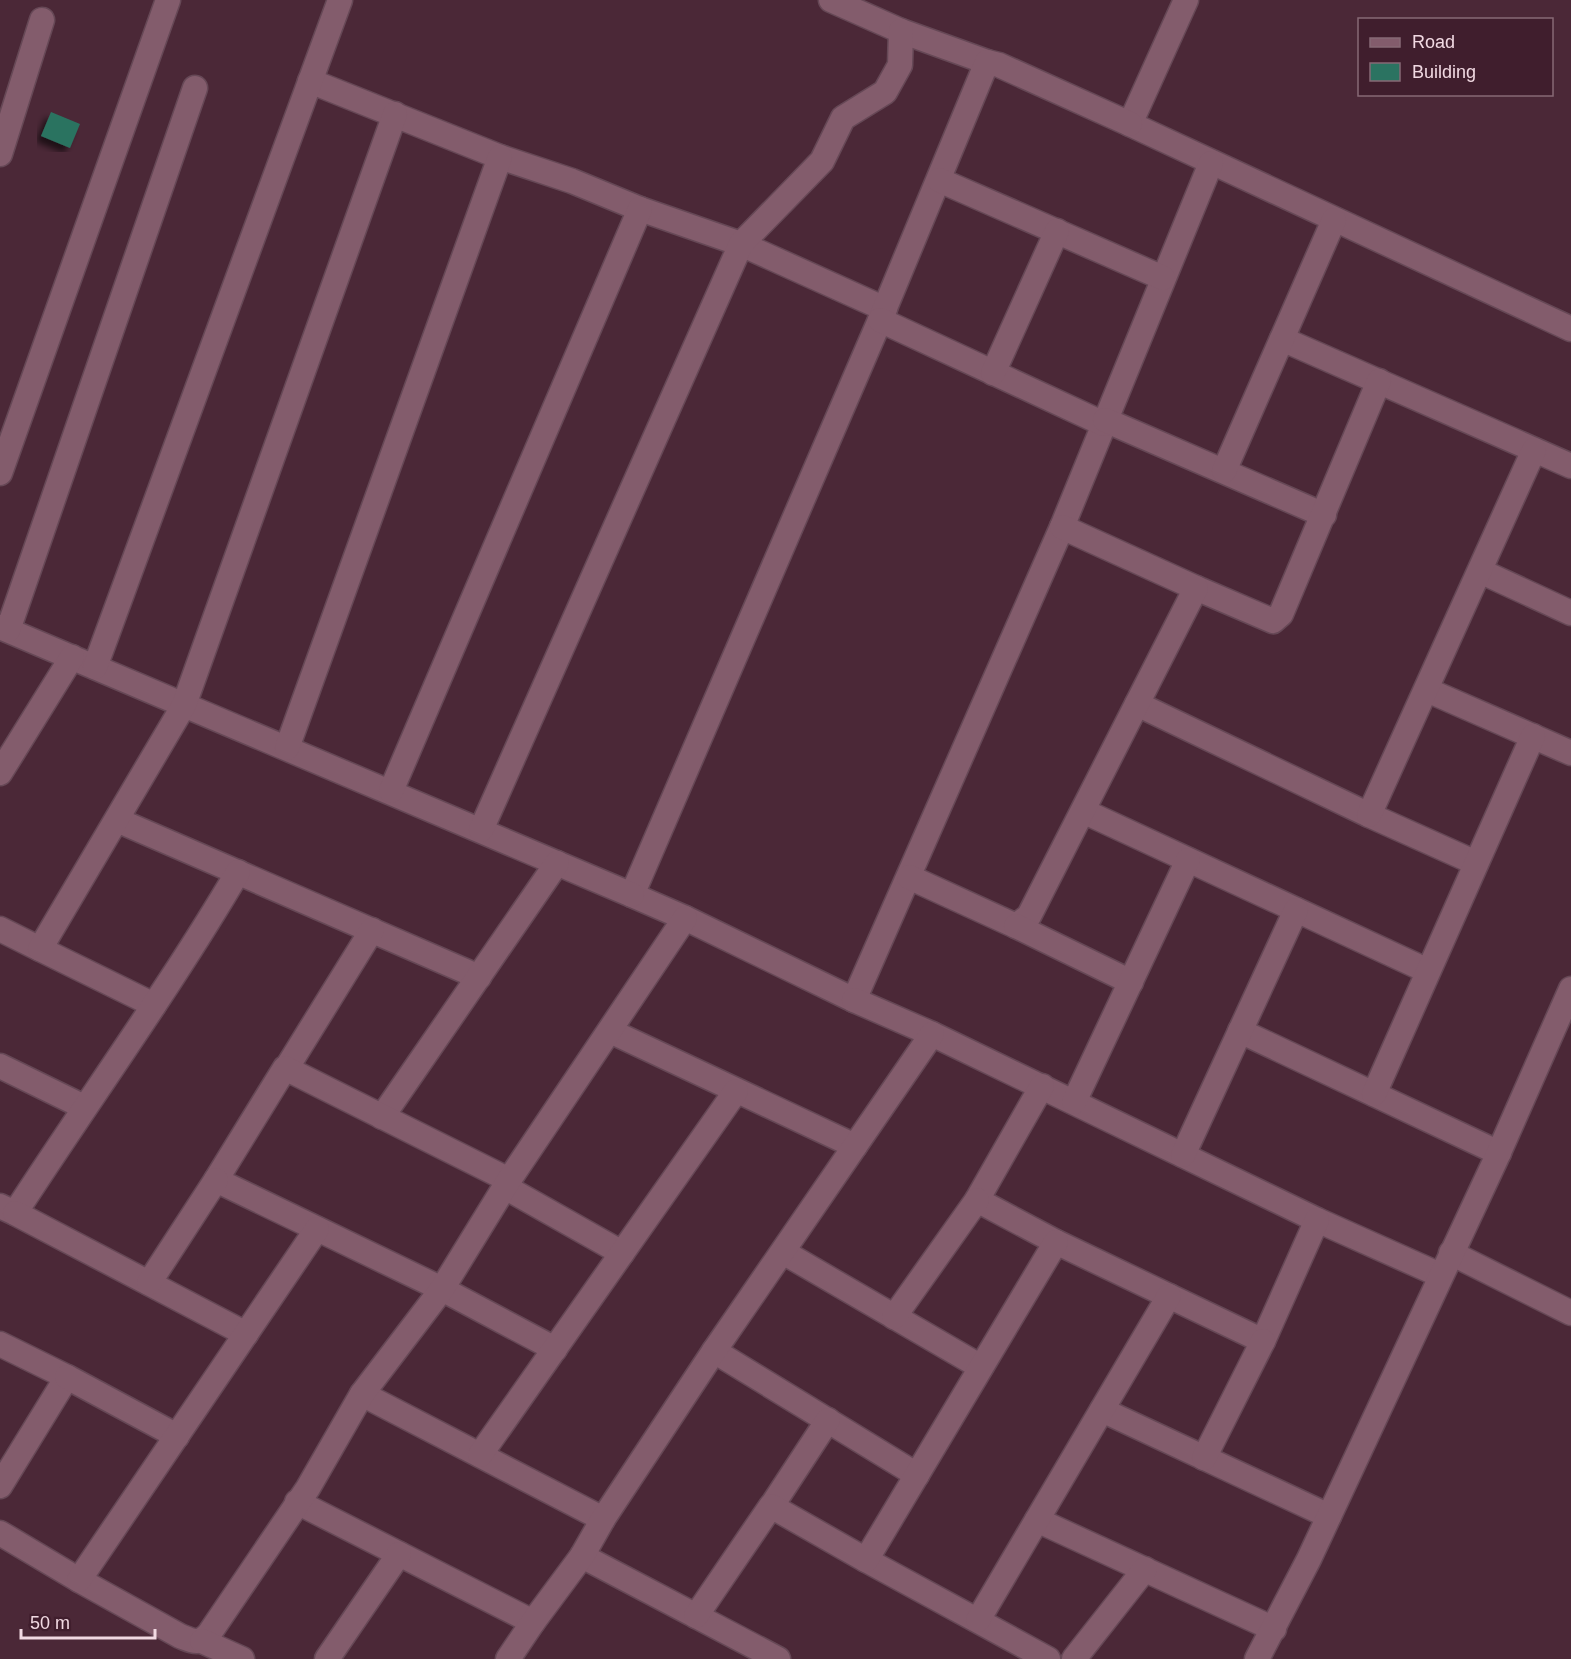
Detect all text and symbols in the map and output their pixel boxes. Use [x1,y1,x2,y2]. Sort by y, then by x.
legend [1358,18,1553,96]
text: Road [1412,32,1455,52]
text: Building [1412,62,1476,82]
scale bar [21,1602,154,1640]
text: 50 m [30,1613,70,1633]

